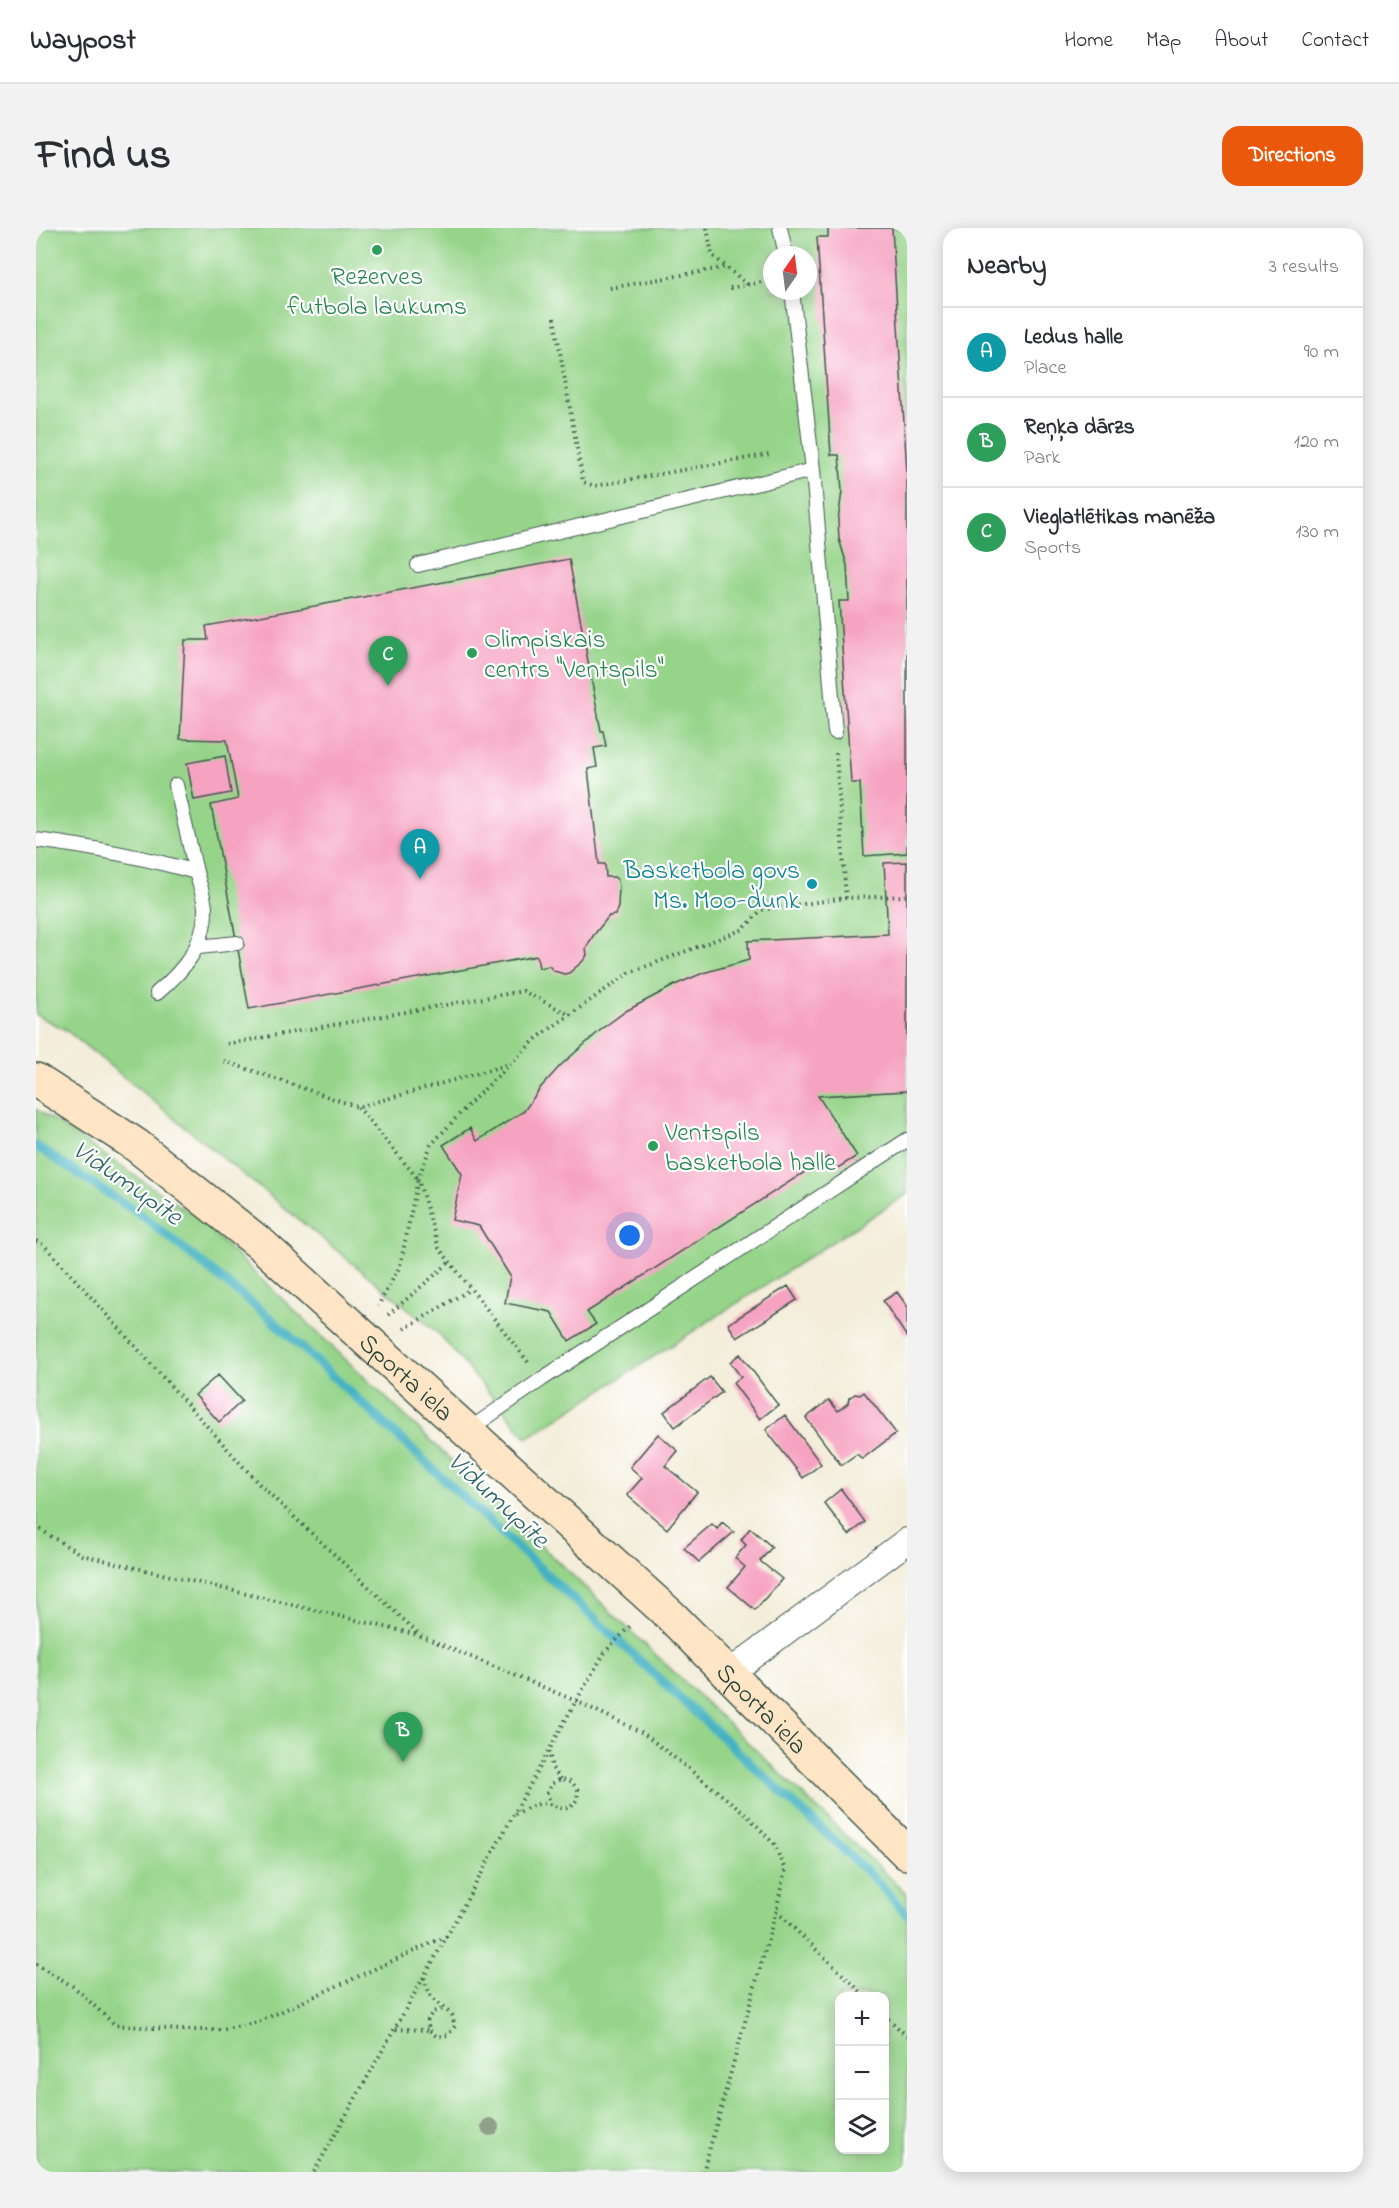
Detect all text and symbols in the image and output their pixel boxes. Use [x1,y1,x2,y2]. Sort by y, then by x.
text: Waypost [30,21,136,62]
text: Home [1064,26,1113,56]
text: Map [1146,26,1181,56]
text: About [1214,26,1268,56]
text: Contact [1301,26,1369,56]
text: Find us [36,126,171,187]
button: Directions [1222,126,1363,186]
marker: Rezerves futbola laukums [370,243,384,257]
north arrow [763,246,817,300]
text: Nearby [967,248,1046,286]
text: 3 results [1269,253,1339,282]
place label: Rezerves futbola laukums [287,259,467,327]
text: Ledus halle [1024,322,1123,354]
text: A [980,338,993,367]
text: 90 m [1304,338,1339,367]
text: Place [1024,354,1066,383]
text: Reņķa dārzs [1024,412,1135,444]
text: B [980,428,993,457]
text: 120 m [1294,428,1339,457]
text: Park [1024,444,1060,473]
text: Vieglatlētikas manēža [1024,502,1215,534]
text: C [981,518,992,547]
text: 130 m [1295,518,1339,547]
text: Sports [1024,534,1081,563]
place label: Olimpiskais centrs "Ventspils" [484,622,664,690]
pin: C [368,636,408,686]
marker: Olimpiskais centrs "Ventspils" [465,646,479,660]
pin: A [400,830,440,879]
place label: Basketbola govs Ms. Moo-dunk [623,853,801,921]
marker: Basketbola govs Ms. Moo-dunk [805,877,819,891]
place label: Ventspils basketbola halle [664,1115,836,1183]
water label: Vidumupīte [64,1132,191,1237]
marker: Ventspils basketbola halle [646,1139,660,1153]
your location [615,1221,644,1250]
street label: Sporta iela [349,1326,461,1432]
water label: Vidumupīte [438,1443,558,1560]
street label: Sporta iela [706,1655,815,1765]
pin: B [384,1712,422,1762]
map controls [835,1992,889,2154]
button: + [835,1992,889,2046]
button: − [835,2046,889,2100]
button: layers [835,2100,889,2154]

